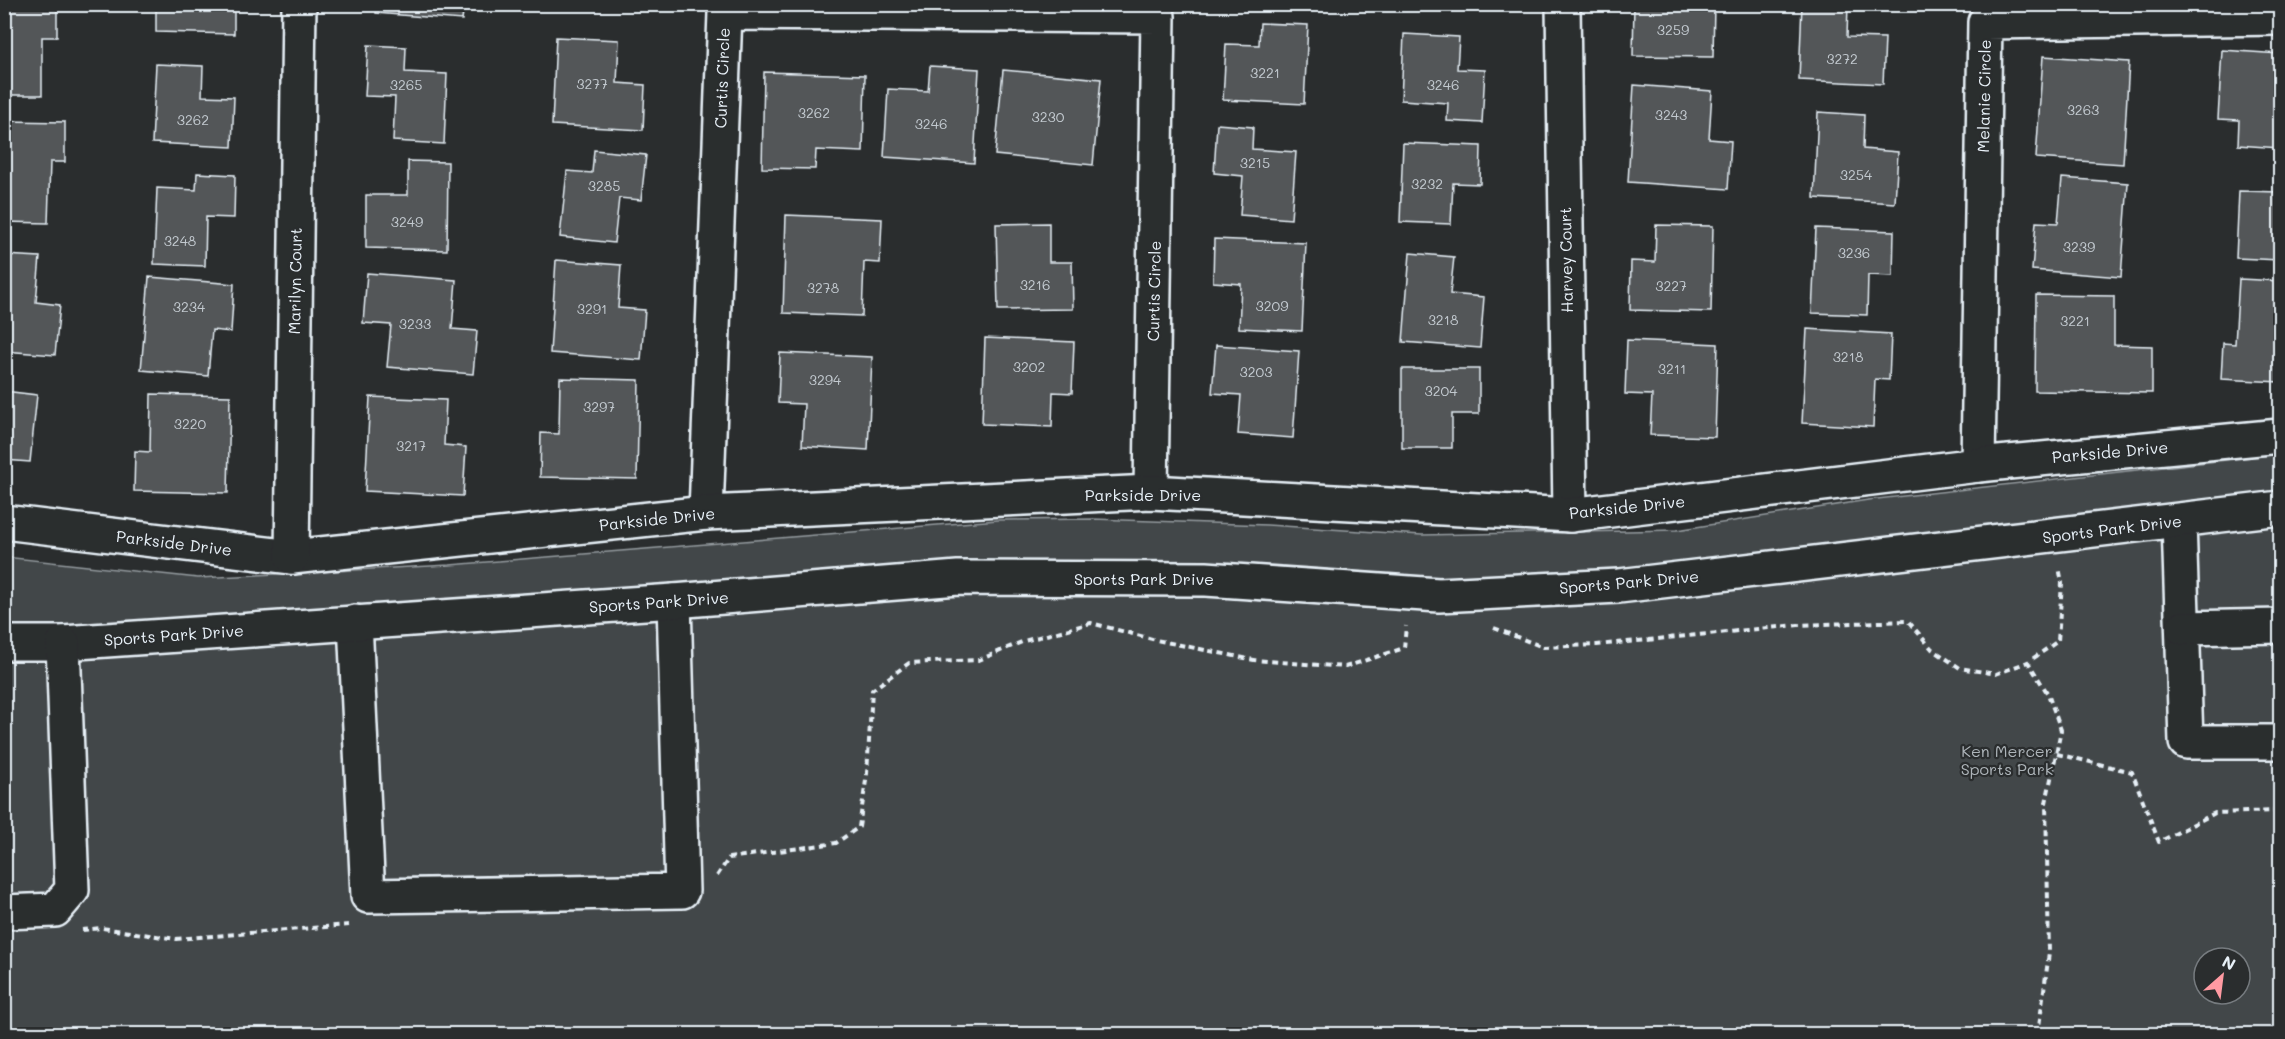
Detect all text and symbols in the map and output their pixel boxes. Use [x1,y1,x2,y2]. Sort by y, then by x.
house number: 3259 [1657,20,1689,39]
street label: Curtis Circle [709,27,734,129]
street label: Melanie Circle [1972,39,1995,153]
house number: 3272 [1826,49,1858,68]
house number: 3221 [1250,63,1280,82]
house number: 3277 [576,74,608,93]
house number: 3265 [390,75,422,94]
house number: 3246 [1427,75,1459,94]
house number: 3263 [2067,100,2099,119]
house number: 3262 [798,103,830,122]
house number: 3243 [1655,105,1687,124]
house number: 3230 [1032,107,1065,126]
house number: 3262 [177,110,209,129]
house number: 3246 [915,114,947,133]
house number: 3215 [1240,153,1270,172]
house number: 3254 [1840,165,1873,184]
house number: 3232 [1411,174,1443,193]
house number: 3285 [588,176,620,195]
street label: Harvey Court [1554,207,1577,313]
house number: 3249 [391,212,423,231]
street label: Marilyn Court [283,227,306,335]
house number: 3248 [164,231,196,250]
house number: 3239 [2063,237,2095,256]
street label: Curtis Circle [1142,240,1165,342]
house number: 3236 [1838,243,1870,262]
house number: 3216 [1020,275,1050,294]
house number: 3227 [1655,276,1687,295]
house number: 3278 [807,278,839,297]
house number: 3209 [1256,296,1288,315]
house number: 3234 [173,297,206,316]
house number: 3291 [577,299,607,318]
house number: 3218 [1428,310,1458,329]
house number: 3221 [2060,311,2090,330]
house number: 3233 [399,314,431,333]
house number: 3218 [1833,347,1863,366]
house number: 3202 [1013,357,1045,376]
house number: 3211 [1658,359,1686,378]
house number: 3203 [1240,362,1272,381]
house number: 3294 [809,370,842,389]
house number: 3204 [1425,381,1458,400]
house number: 3297 [583,397,615,416]
house number: 3220 [174,414,207,433]
house number: 3217 [396,436,426,455]
street label: Parkside Drive [2051,436,2169,467]
street label: Parkside Drive [1085,484,1201,505]
street label: Parkside Drive [1568,490,1686,523]
street label: Parkside Drive [598,502,716,535]
street label: Sports Park Drive [2041,510,2183,547]
street label: Parkside Drive [115,525,233,560]
street label: Sports Park Drive [1558,565,1700,598]
street label: Sports Park Drive [1074,568,1214,589]
street label: Sports Park Drive [588,586,730,617]
street label: Sports Park Drive [103,619,245,650]
park label: Ken Mercer Sports Park [1961,740,2053,779]
north arrow [2192,946,2252,1006]
text: N [2219,950,2240,974]

